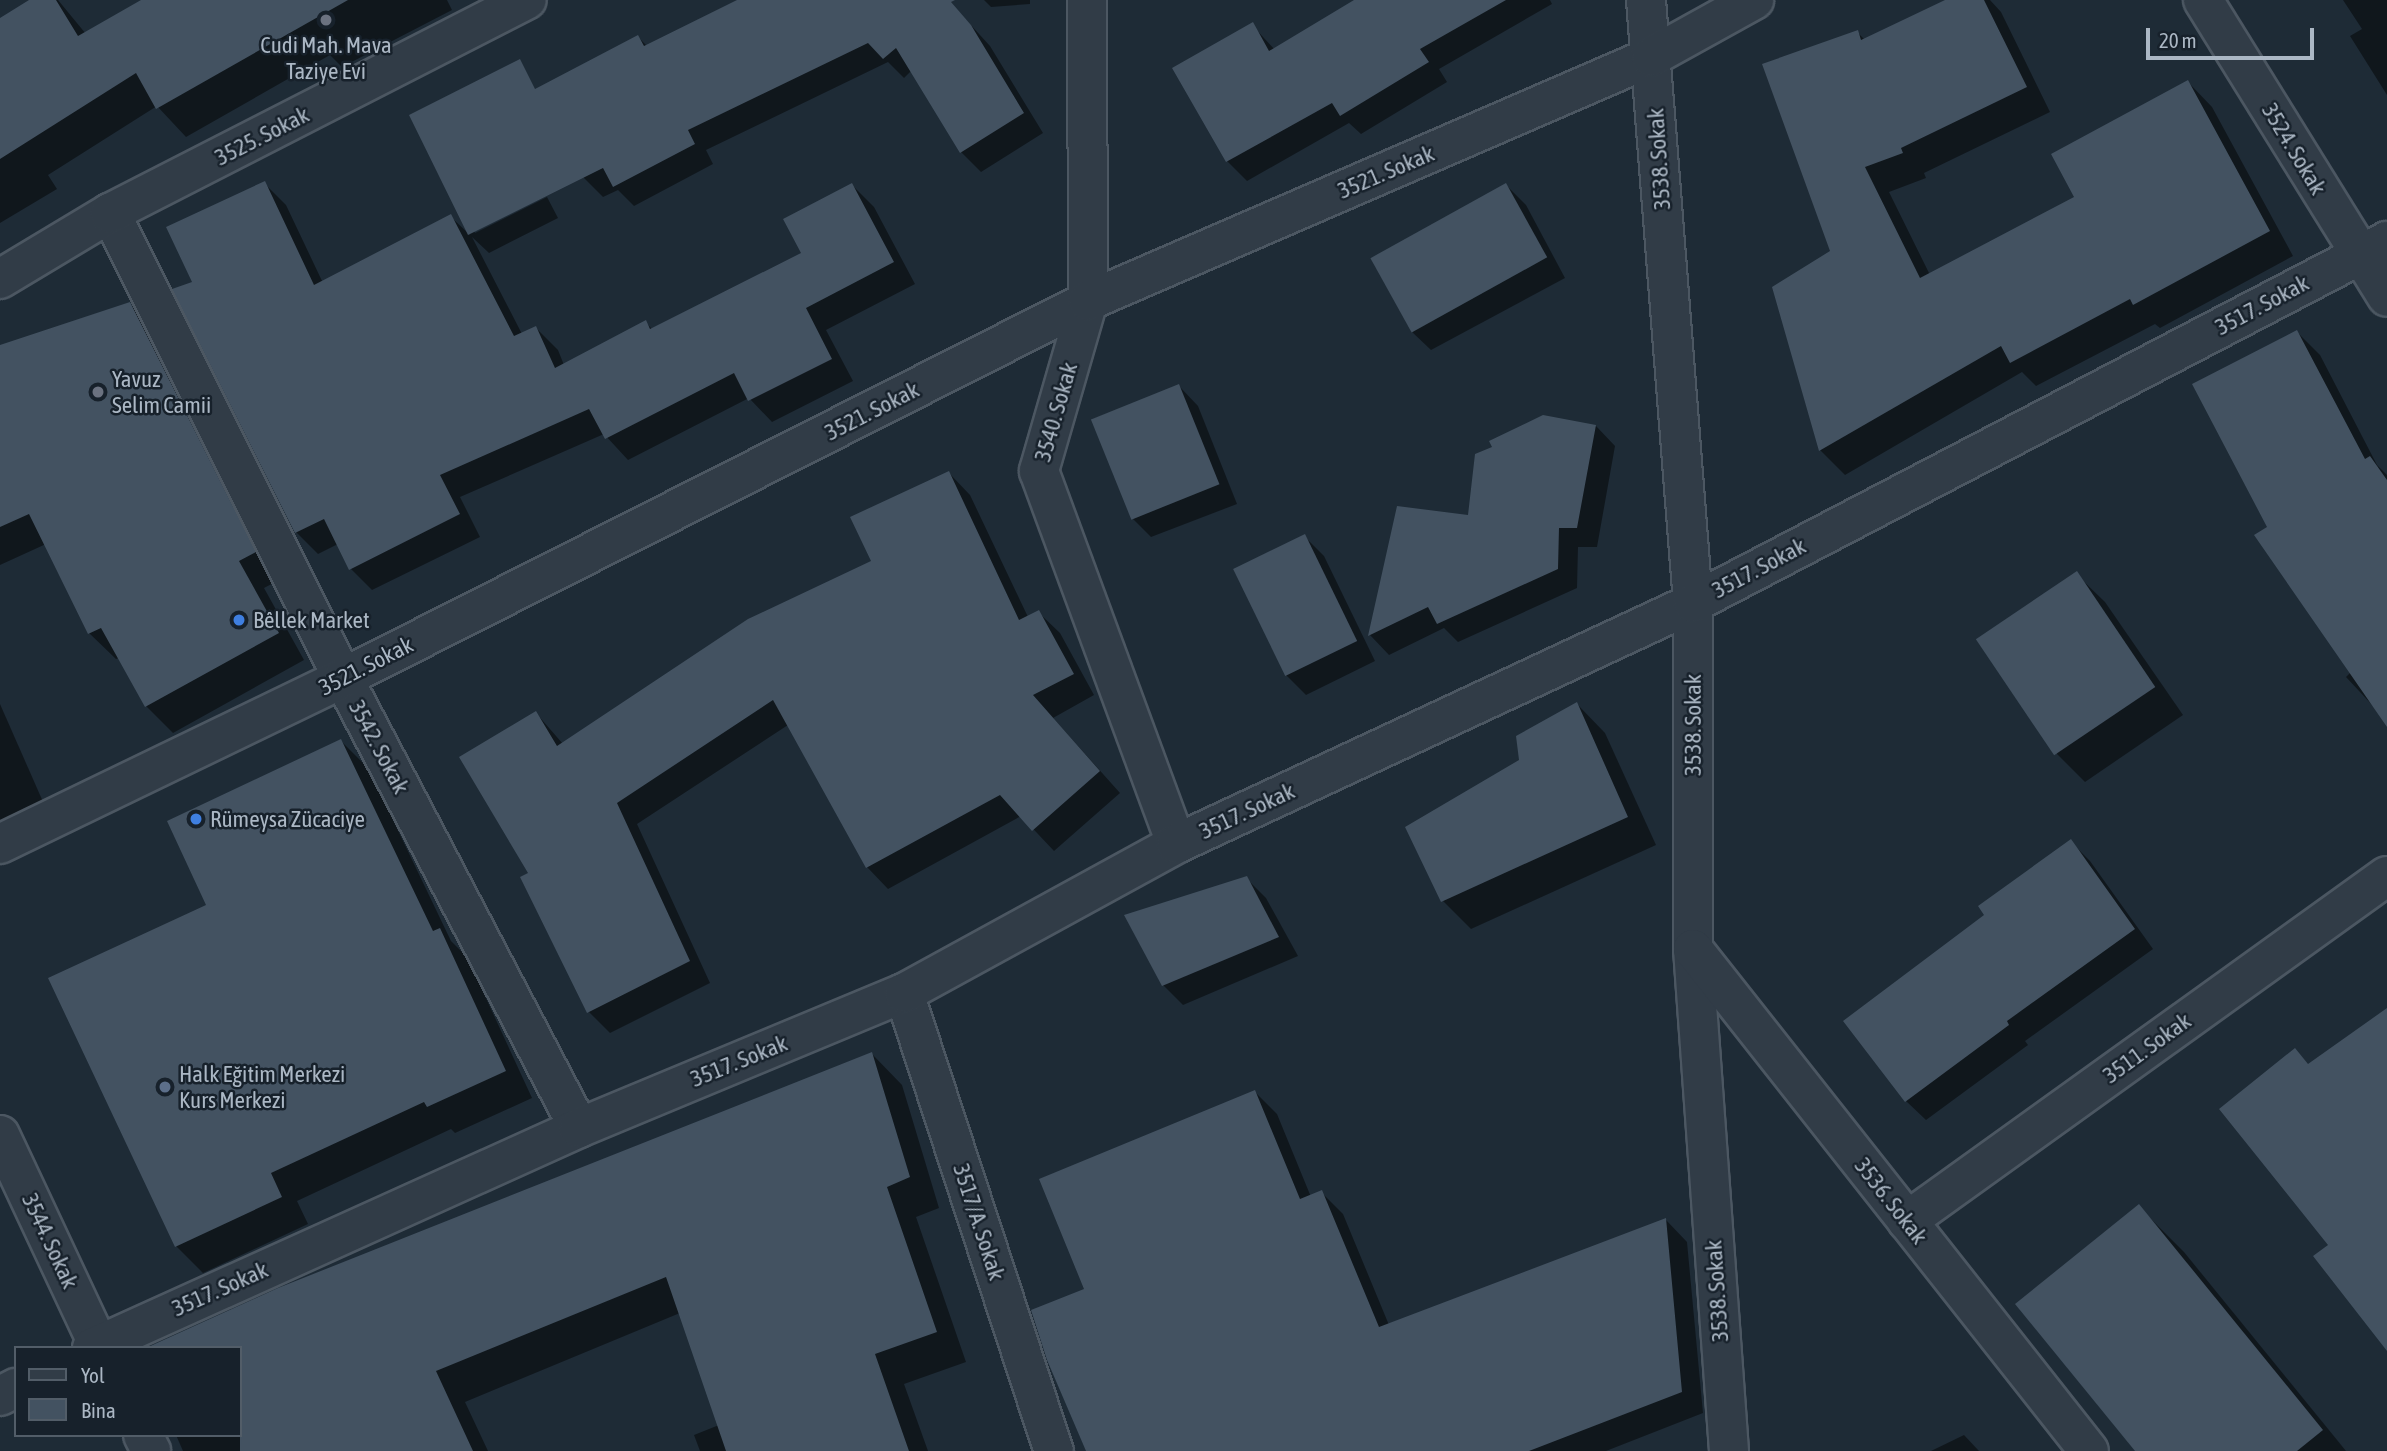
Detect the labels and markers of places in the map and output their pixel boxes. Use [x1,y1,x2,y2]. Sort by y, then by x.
marker: Cudi Mah. Mava Taziye Evi [318,12,334,28]
place label: Cudi Mah. Mava Taziye Evi [260,31,392,85]
place label: Yavuz Selim Camii [112,365,211,419]
marker: Yavuz Selim Camii [90,384,106,400]
place label: Bêllek Market [253,606,370,634]
marker: Bêllek Market [231,612,247,628]
place label: Rümeysa Zücaciye [210,805,365,833]
marker: Rümeysa Zücaciye [188,811,204,827]
place label: Halk Eğitim Merkezi Kurs Merkezi [179,1060,345,1114]
marker: Halk Eğitim Merkezi Kurs Merkezi [157,1079,173,1095]

